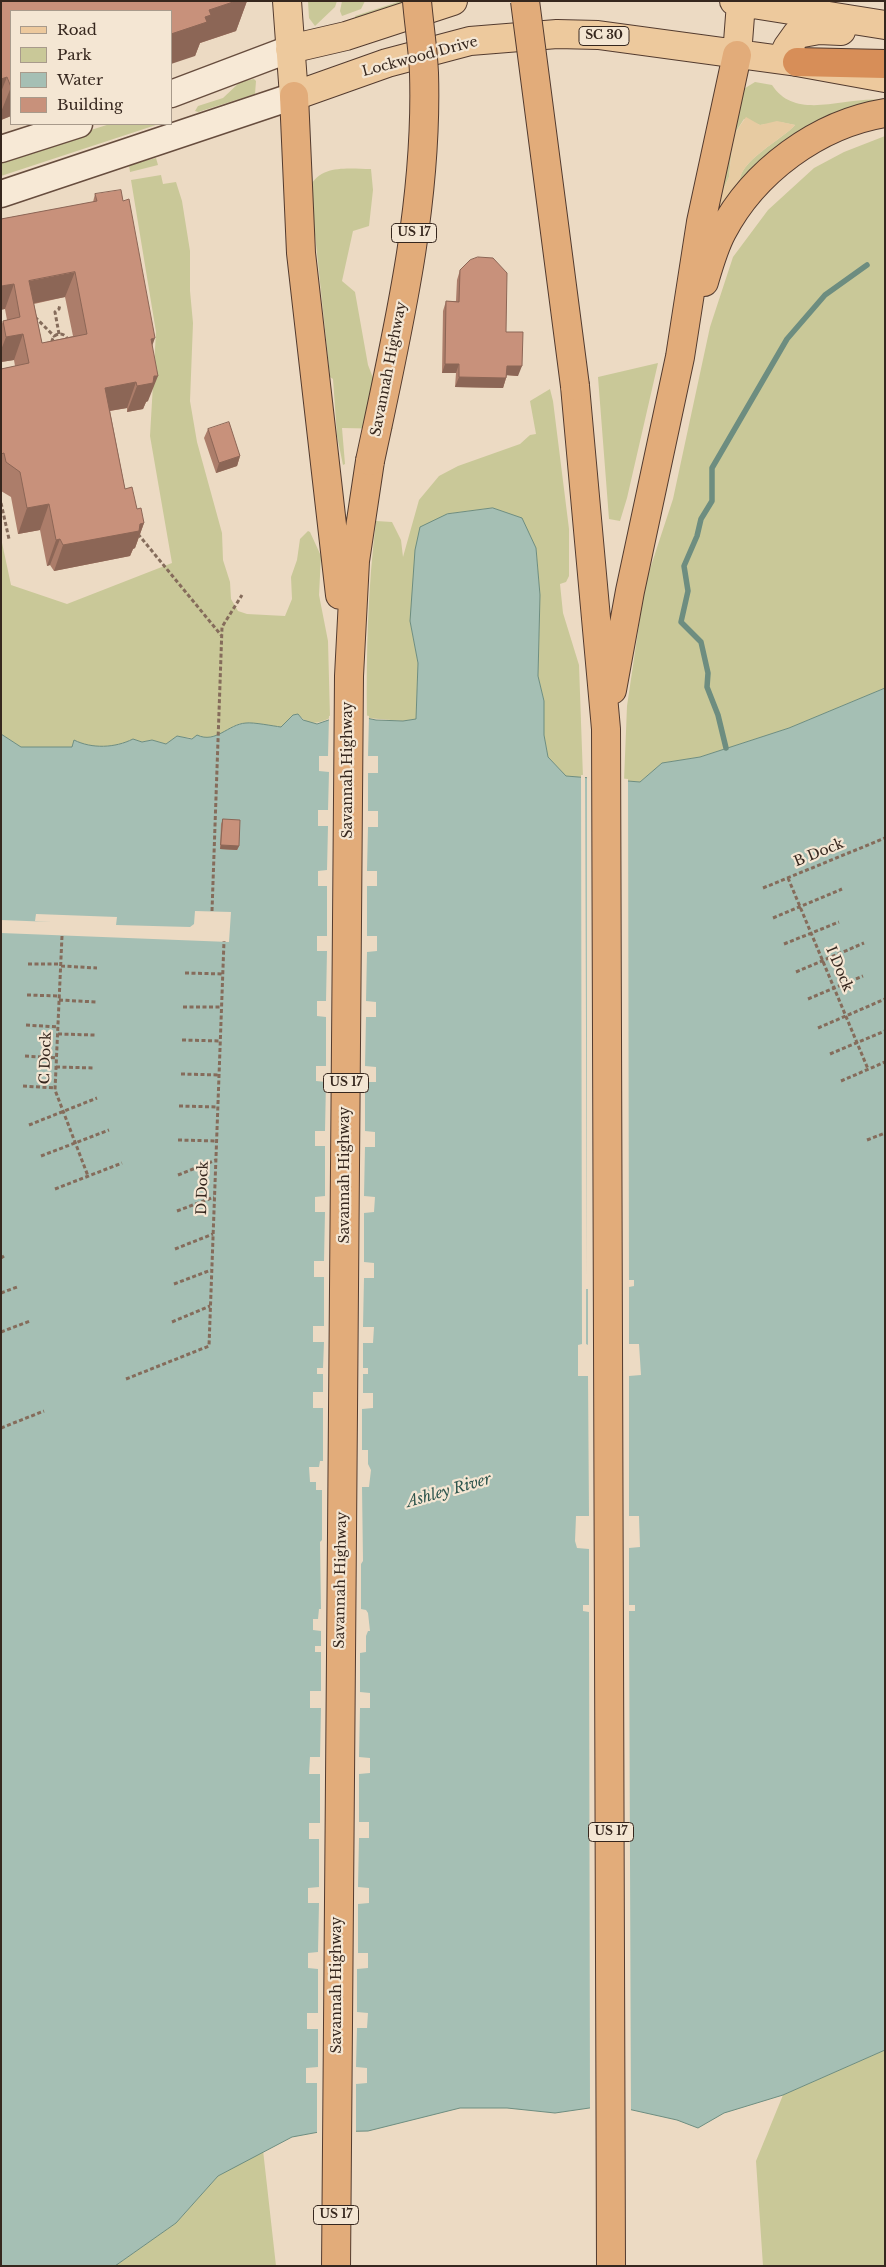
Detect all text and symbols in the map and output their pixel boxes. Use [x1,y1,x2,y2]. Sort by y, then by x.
legend [10,10,172,125]
text: Road [57,20,97,39]
road number: SC 30 [579,27,629,46]
street label: Lockwood Drive [360,33,480,81]
text: Park [57,45,92,64]
text: Water [57,70,103,89]
text: Building [57,95,123,114]
road number: US 17 [392,224,436,242]
street label: Savannah Highway [368,300,410,438]
street label: Savannah Highway [340,701,356,839]
street label: B Dock [792,835,846,871]
street label: I Dock [822,944,856,994]
street label: C Dock [37,1031,55,1085]
road number: US 17 [324,1074,368,1092]
street label: Savannah Highway [337,1106,353,1244]
street label: D Dock [194,1161,212,1215]
water label: Ashley River [405,1470,493,1512]
street label: Savannah Highway [331,1511,351,1649]
road number: US 17 [588,1822,634,1841]
street label: Savannah Highway [329,1916,345,2054]
road number: US 17 [314,2206,358,2224]

